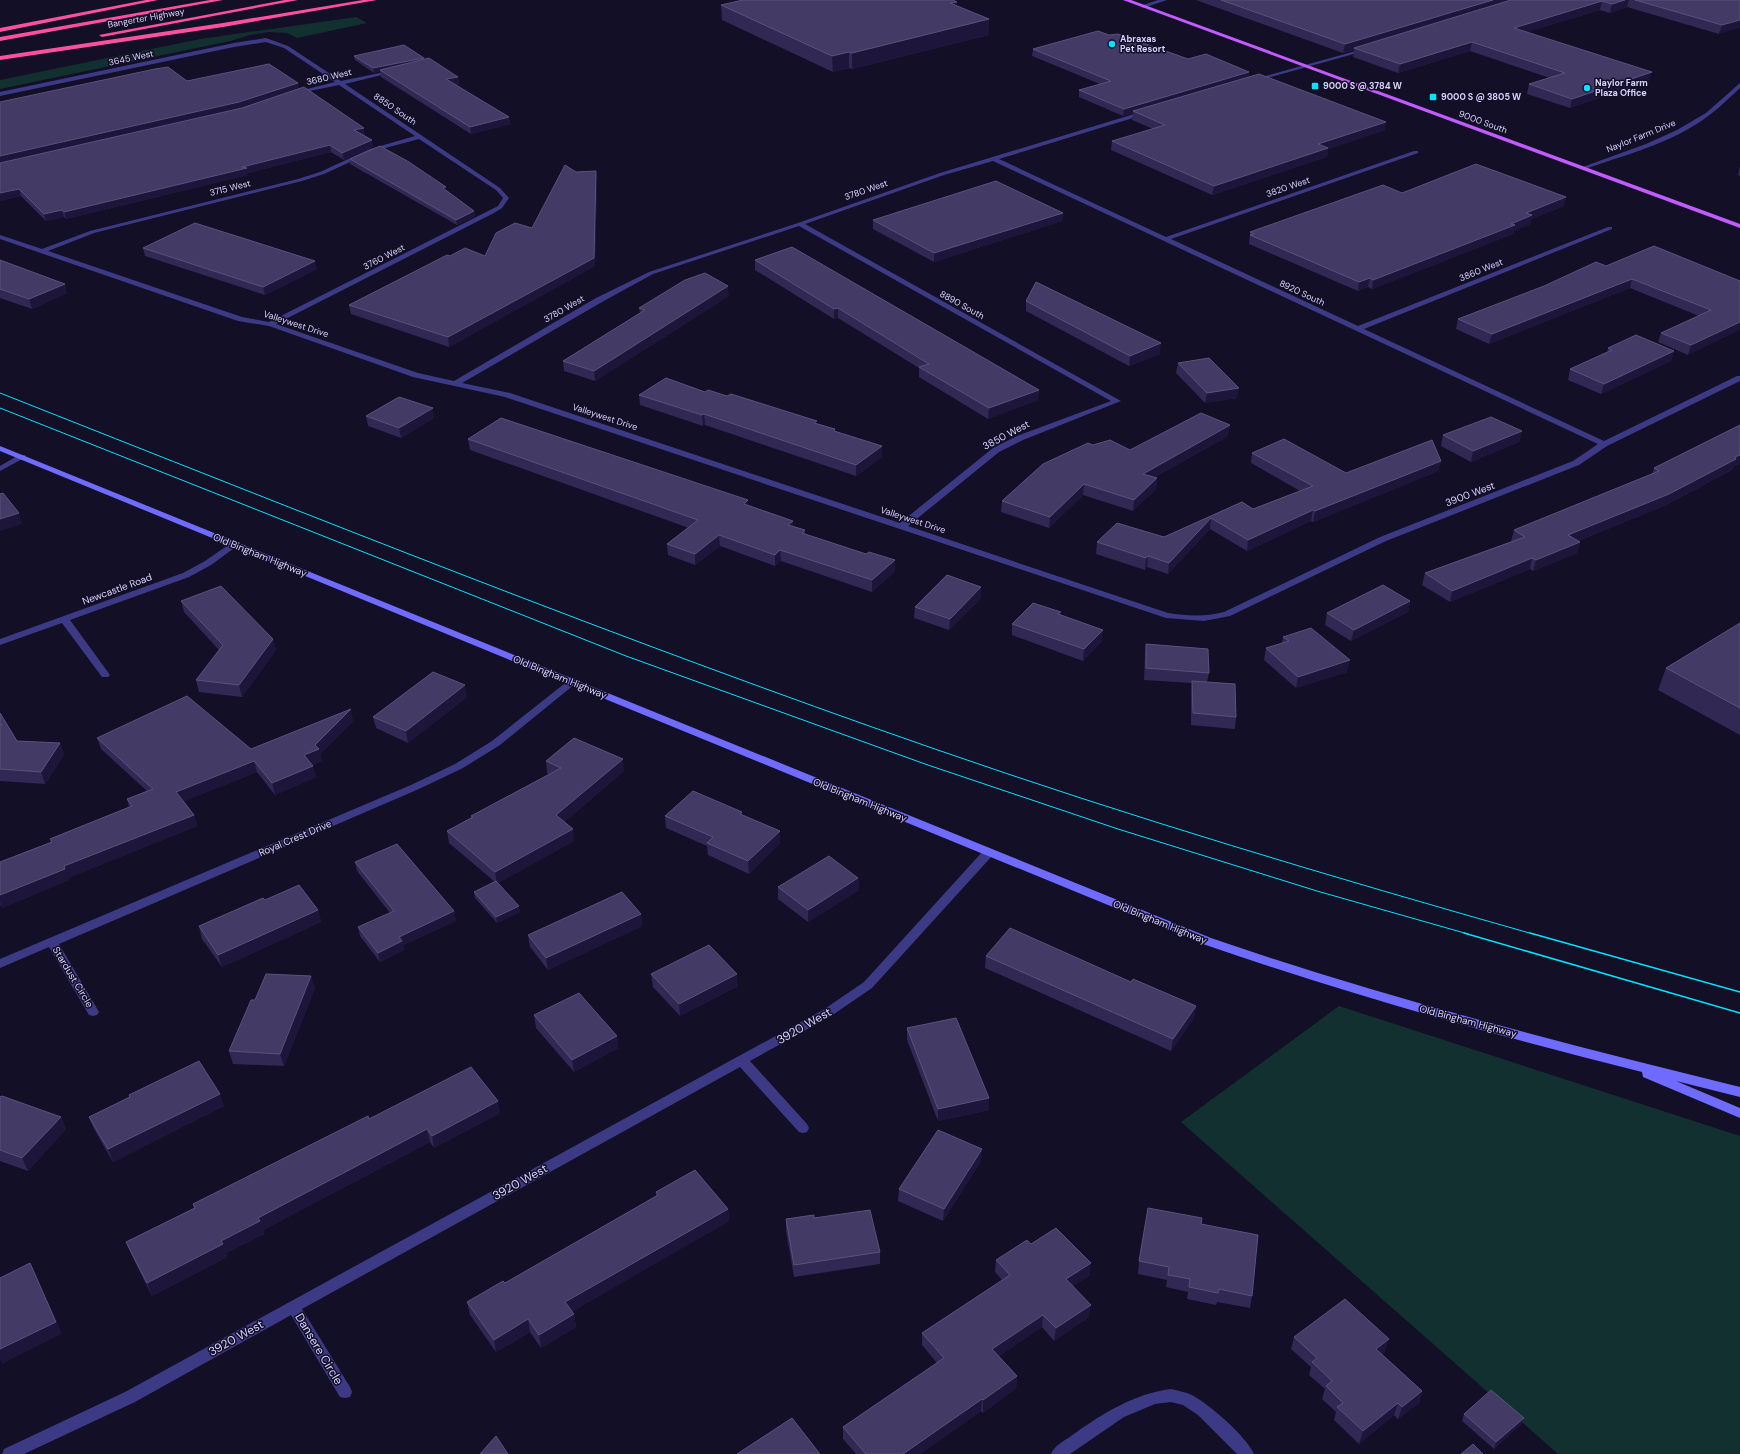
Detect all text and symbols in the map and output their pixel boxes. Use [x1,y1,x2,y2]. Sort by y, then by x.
street label: Bangerter Highway [107,5,185,31]
place label: Abraxas Pet Resort [1120,33,1165,55]
marker: Abraxas Pet Resort [1107,39,1117,49]
street label: 3645 West [107,47,155,69]
street label: 3680 West [305,66,353,88]
place label: Naylor Farm Plaza Office [1595,77,1648,99]
place label: 9000 S @ 3784 W [1323,80,1402,92]
marker: 9000 S @ 3784 W [1310,81,1320,91]
marker: Naylor Farm Plaza Office [1582,83,1592,93]
street label: 8850 South [371,90,419,128]
place label: 9000 S @ 3805 W [1441,91,1521,103]
marker: 9000 S @ 3805 W [1428,92,1438,102]
street label: 9000 South [1457,108,1509,136]
street label: Naylor Farm Drive [1605,117,1677,155]
street label: 3820 West [1265,174,1312,200]
street label: 3715 West [208,177,252,199]
street label: 3780 West [843,177,890,203]
street label: 3760 West [361,241,407,273]
street label: 3860 West [1457,256,1505,284]
street label: 8920 South [1277,277,1327,309]
street label: 8890 South [938,288,986,322]
street label: 3780 West [541,292,587,325]
street label: Valleywest Drive [262,308,330,340]
street label: Valleywest Drive [571,401,639,433]
street label: 3850 West [980,417,1032,453]
street label: 3900 West [1443,479,1497,509]
street label: Valleywest Drive [879,504,947,536]
street label: Old Bingham Highway [211,530,309,580]
street label: Newcastle Road [80,570,154,608]
street label: Old Bingham Highway [511,652,609,702]
street label: Old Bingham Highway [811,775,909,825]
street label: Royal Crest Drive [256,817,334,859]
street label: Old Bingham Highway [1111,897,1209,947]
street label: Stardust Circle [50,944,96,1010]
street label: Old Bingham Highway [1418,1002,1519,1040]
street label: 3920 West [774,1004,834,1048]
street label: 3920 West [490,1160,551,1204]
street label: Dansere Circle [291,1310,347,1388]
street label: 3920 West [206,1316,267,1360]

